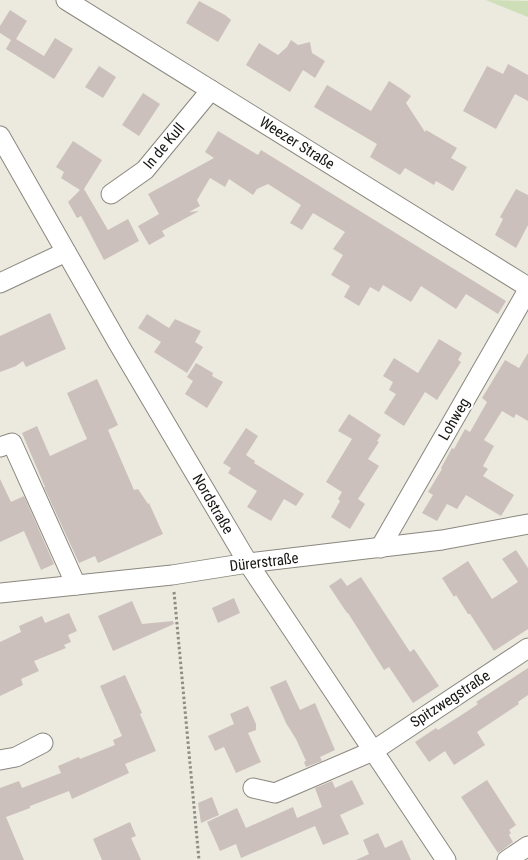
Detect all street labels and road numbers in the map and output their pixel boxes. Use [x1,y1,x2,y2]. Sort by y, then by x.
street label: Weezer Straße [256,113,338,173]
street label: In de Kull [140,119,188,173]
street label: Lohweg [435,395,473,443]
street label: Nordstraße [189,471,237,537]
street label: Dürerstraße [228,549,300,575]
street label: Spitzwegstraße [407,667,493,731]

